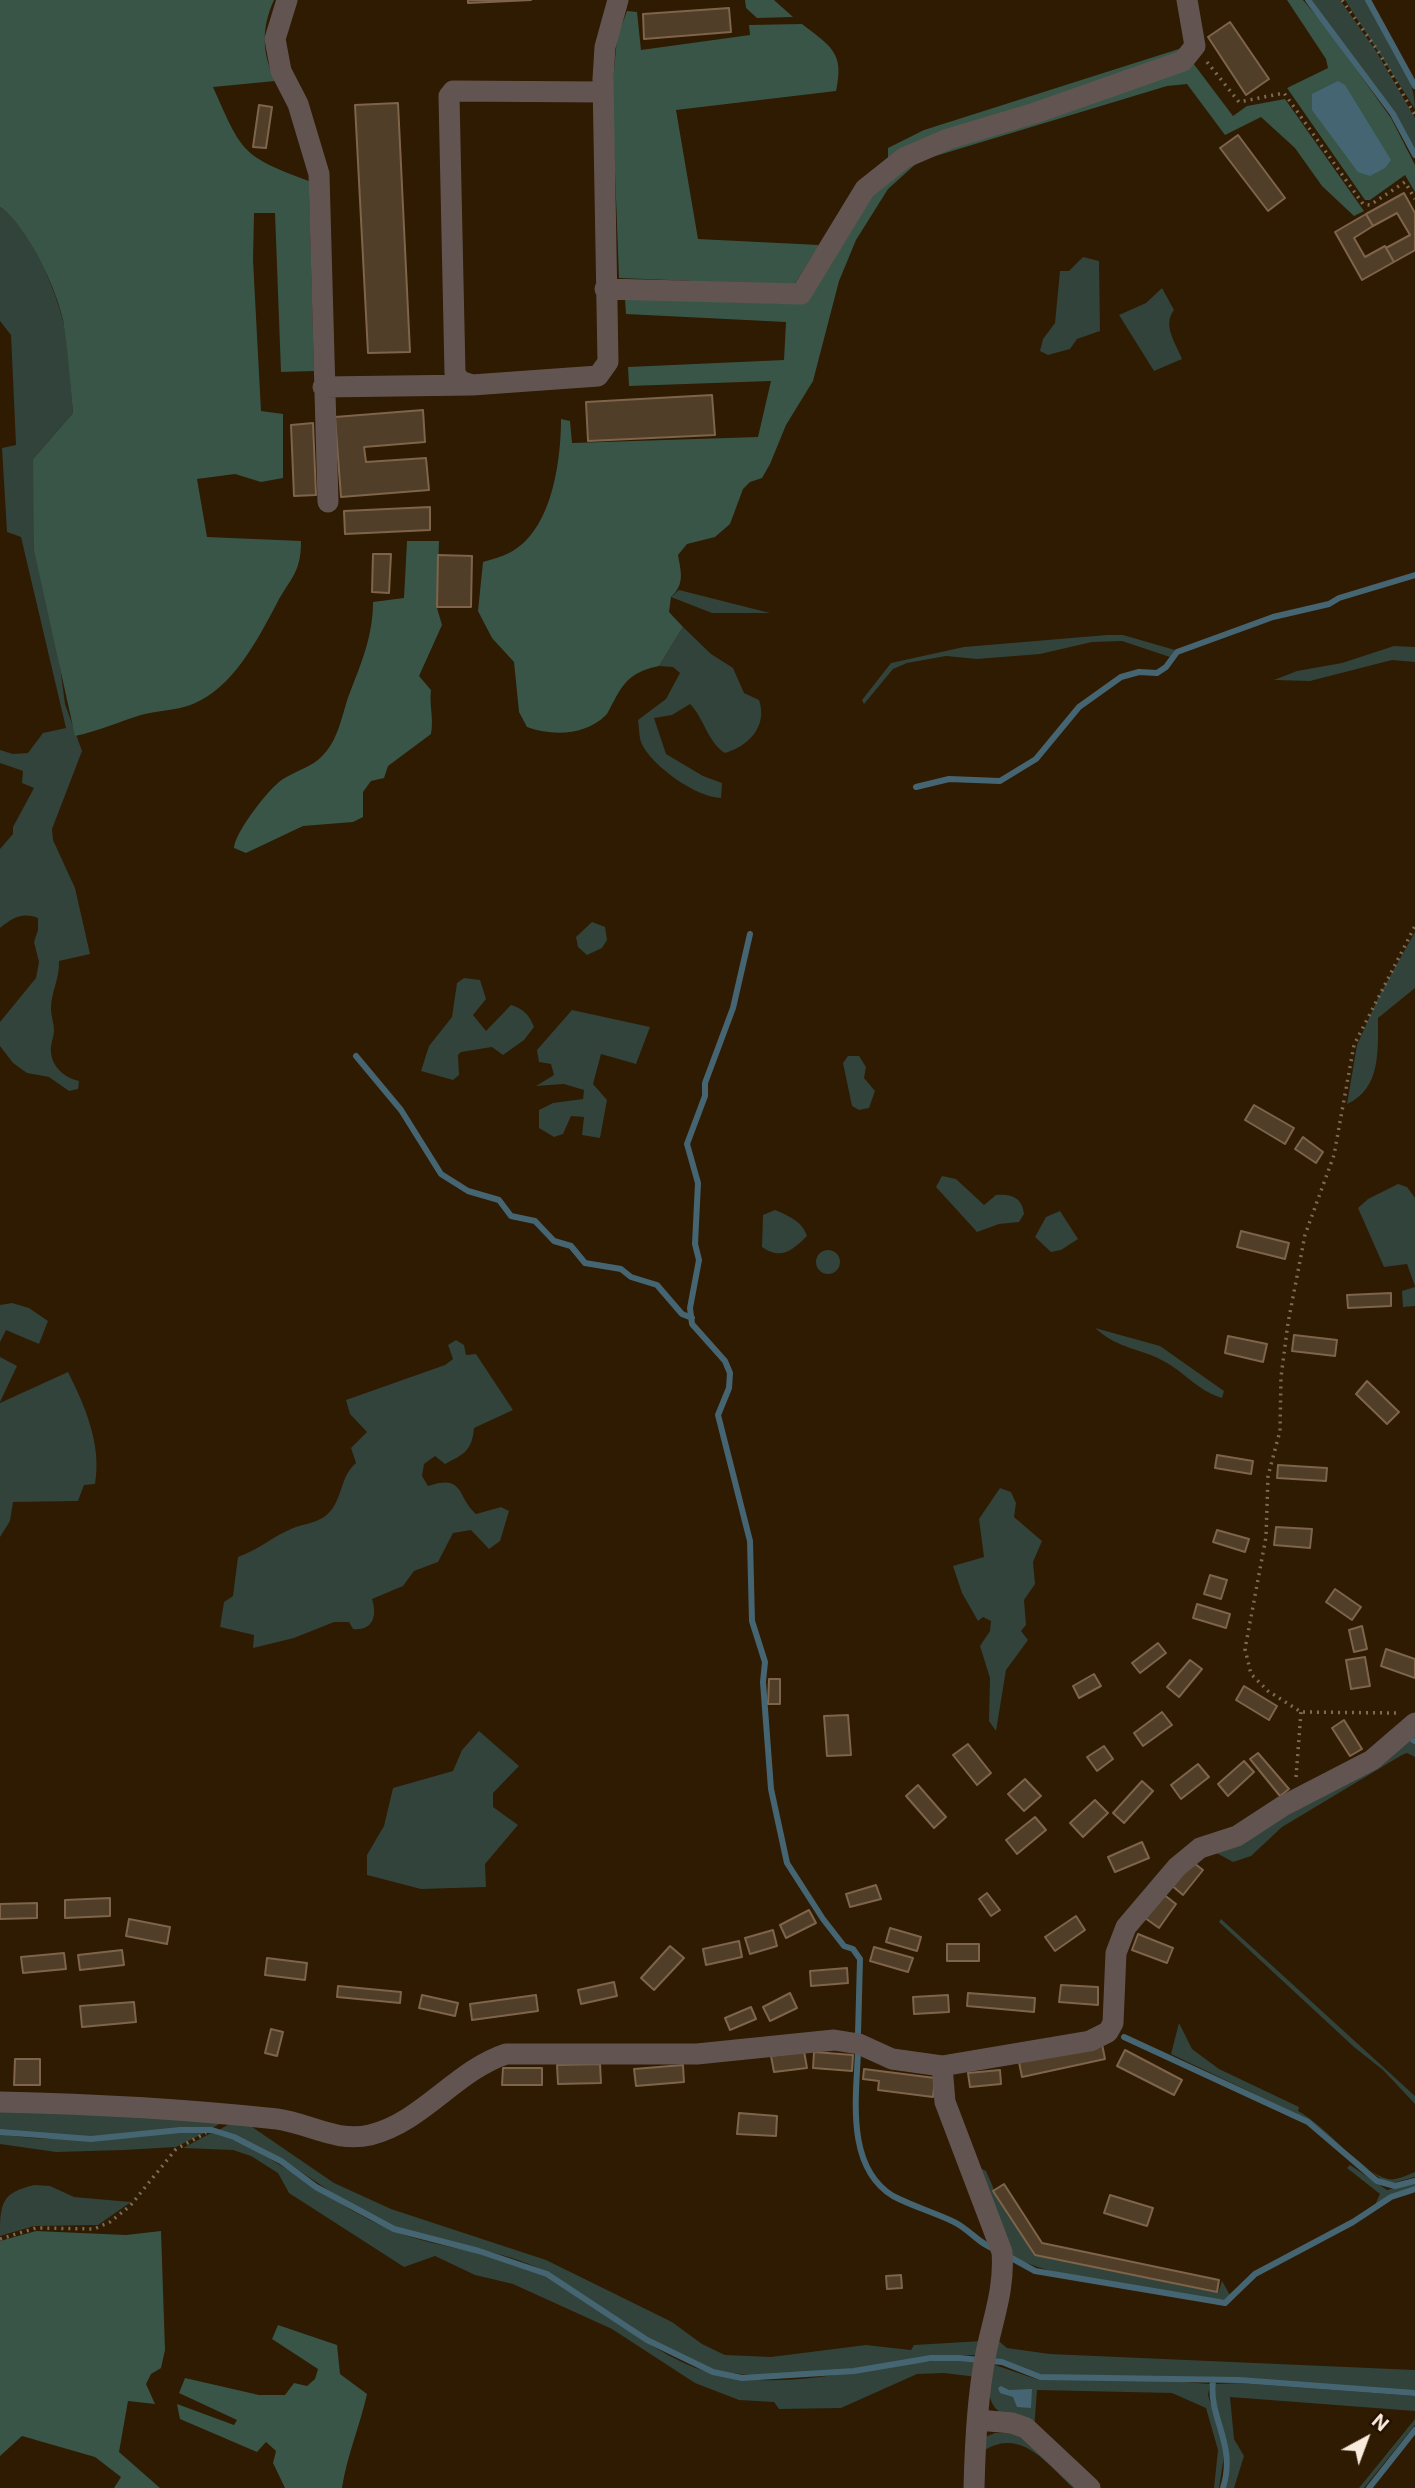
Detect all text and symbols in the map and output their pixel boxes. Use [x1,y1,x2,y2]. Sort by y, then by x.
north arrow [1331,2404,1401,2474]
text: N [1367,2409,1393,2436]

